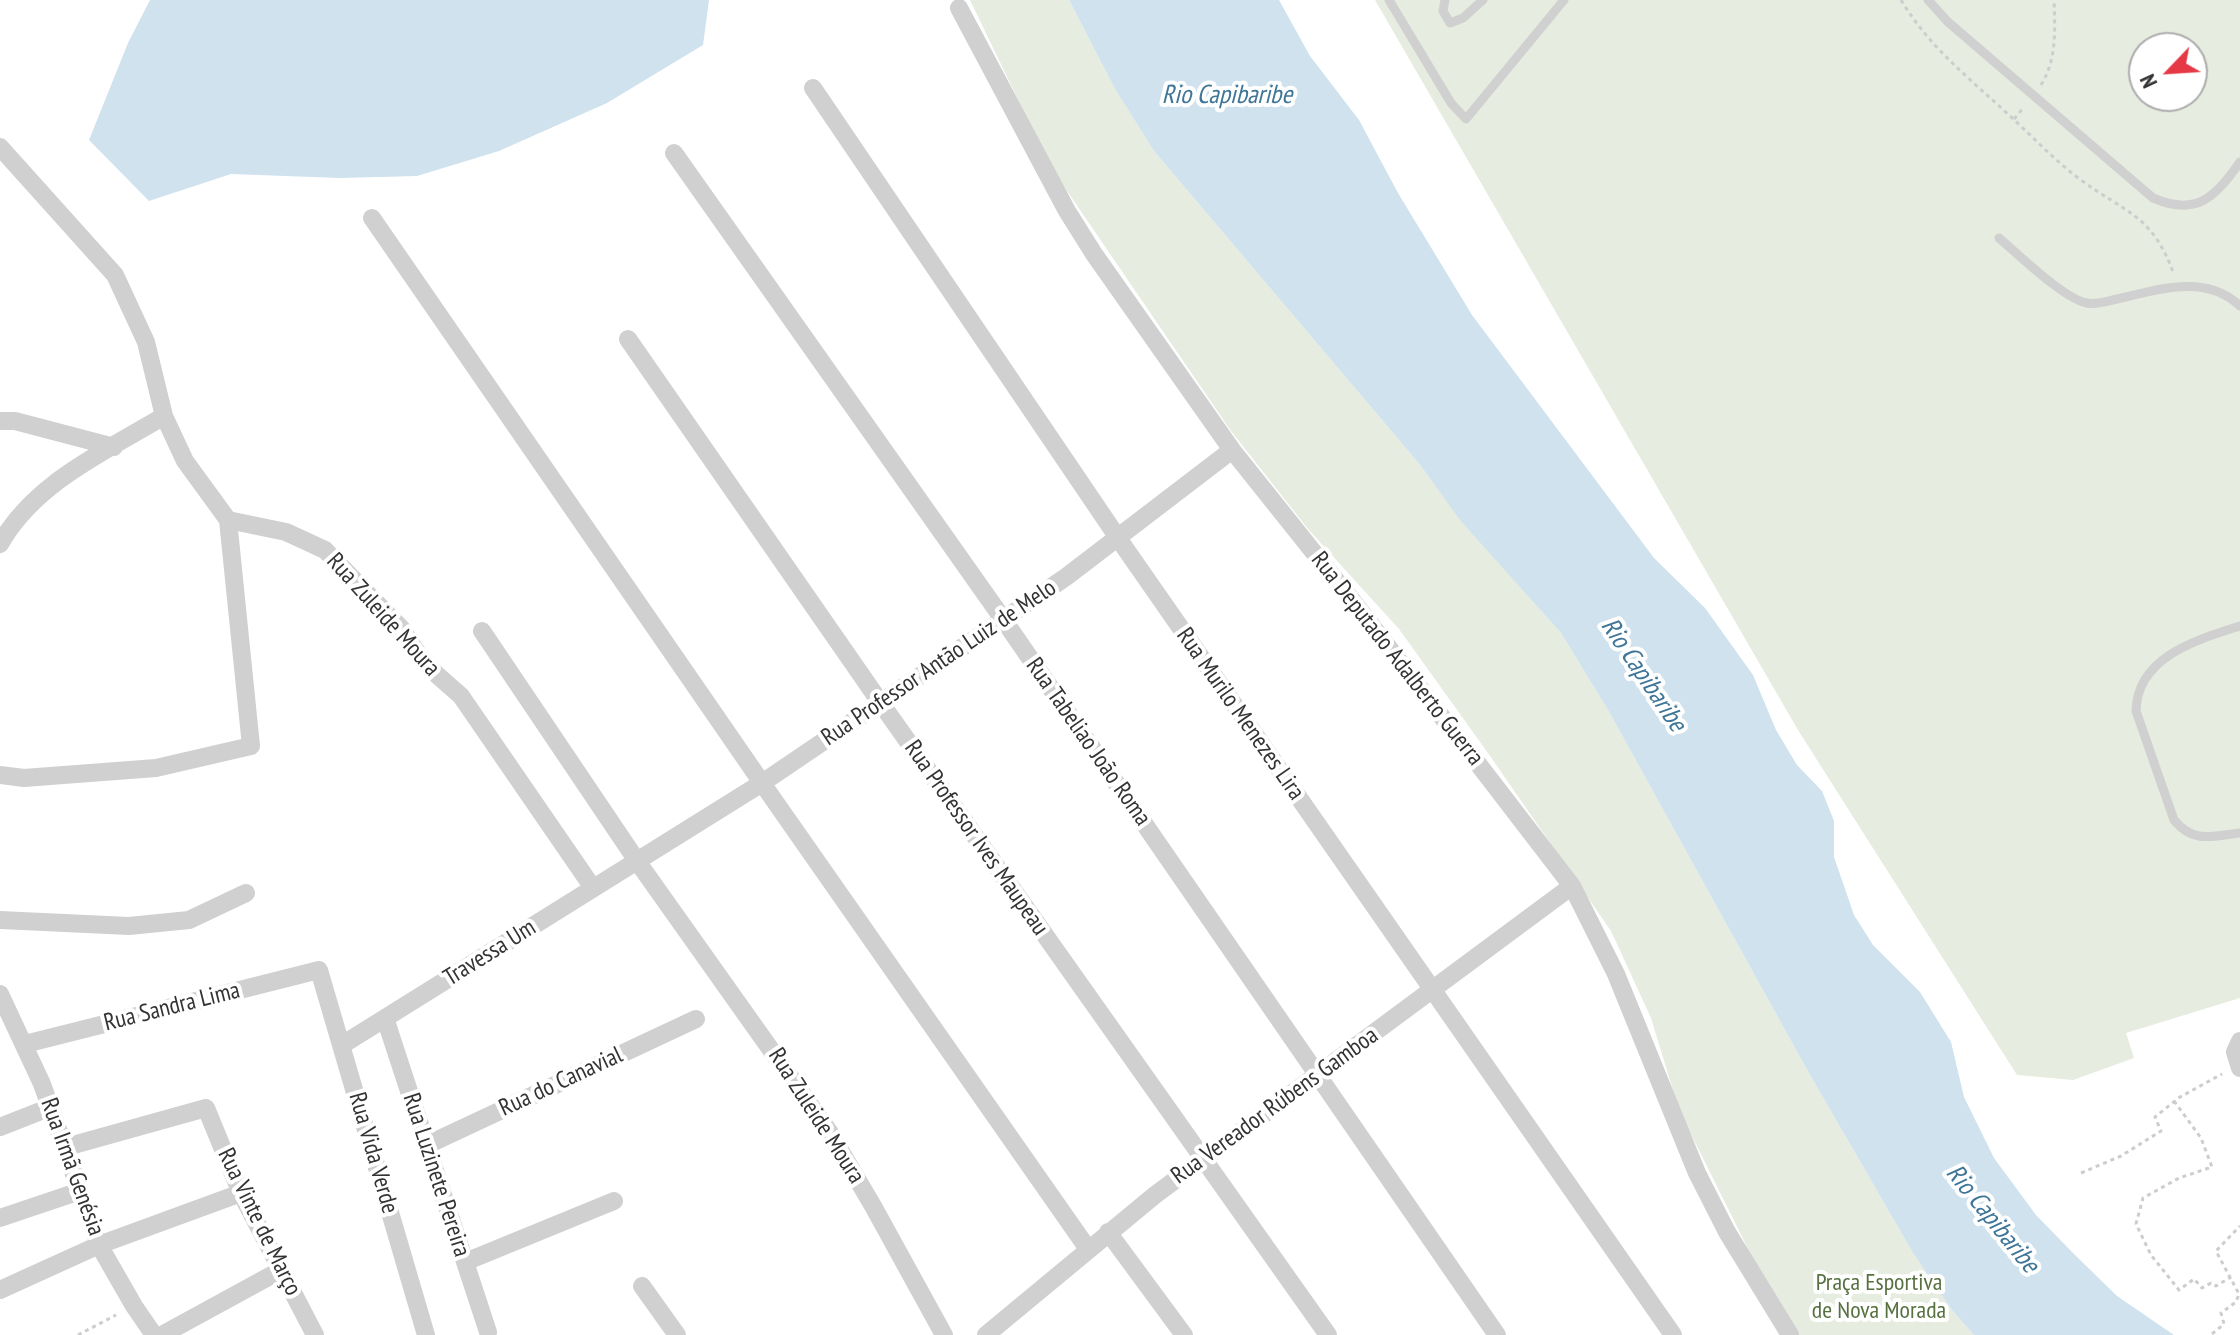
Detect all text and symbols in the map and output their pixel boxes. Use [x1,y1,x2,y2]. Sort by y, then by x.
north arrow [2128,32,2208,112]
text: N [2133,70,2163,93]
water label: Rio Capibaribe [1162,80,1292,112]
street label: Rua Deputado Adalberto Guerra [1305,546,1489,772]
street label: Rua Zuleide Moura [320,548,446,682]
street label: Rua Professor Antão Luiz de Melo [816,574,1062,752]
water label: Rio Capibaribe [1594,612,1692,738]
street label: Rua Murilo Menezes Lira [1170,622,1310,806]
street label: Rua Tabeliao João Roma [1019,652,1157,832]
street label: Rua Professor Ives Maupeau [898,735,1054,941]
street label: Travessa Um [439,913,541,993]
street label: Rua Sandra Lima [101,976,243,1038]
street label: Rua Vereador Rúbens Gamboa [1166,1021,1384,1191]
street label: Rua do Canavial [495,1041,627,1123]
street label: Rua Zuleide Moura [762,1043,870,1189]
street label: Rua Vida Verde [342,1089,404,1217]
street label: Rua Luzinete Pereira [396,1090,476,1260]
street label: Rua Irmã Genésia [34,1094,110,1240]
street label: Rua Vinte de Março [211,1144,307,1300]
water label: Rio Capibaribe [1939,1159,2045,1279]
park label: Praça Esportiva de Nova Morada [1812,1269,1946,1325]

